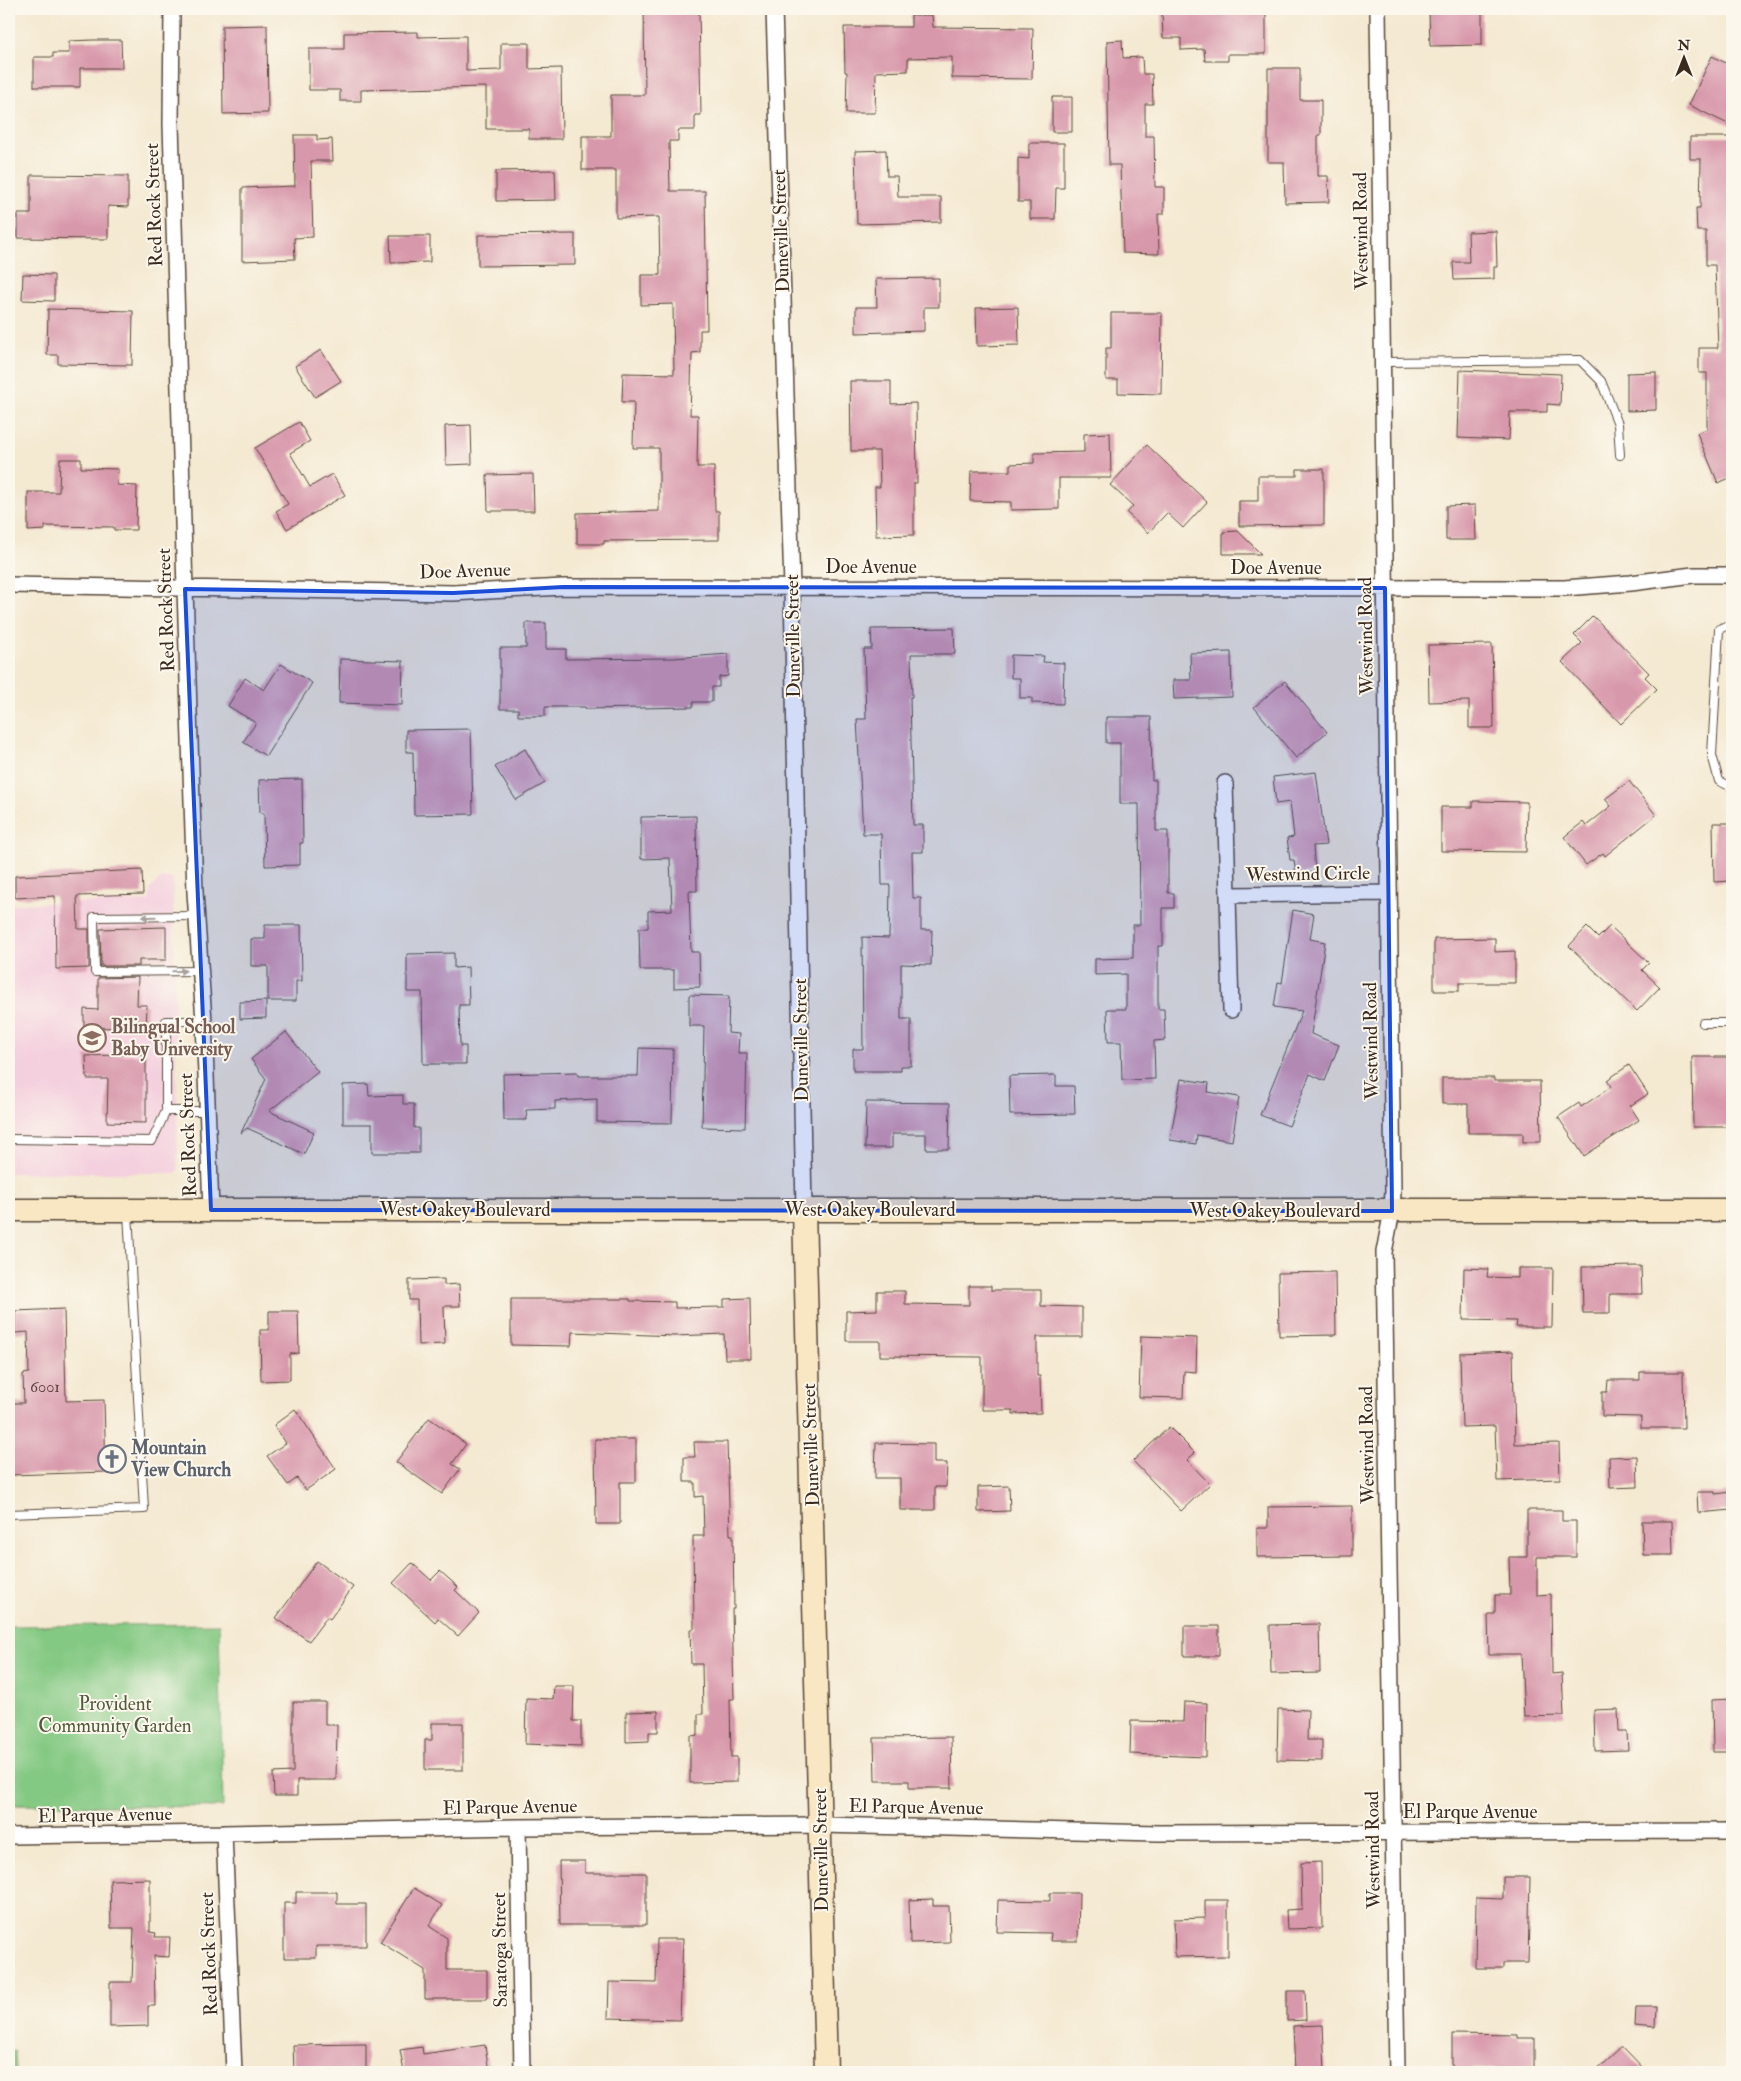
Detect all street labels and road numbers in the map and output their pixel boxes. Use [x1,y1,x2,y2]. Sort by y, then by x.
street label: Red Rock Street [140,143,168,267]
street label: Duneville Street [767,169,795,293]
street label: Westwind Road [1348,171,1374,291]
street label: Red Rock Street [152,548,180,672]
street label: Doe Avenue [825,555,917,579]
street label: Doe Avenue [1230,556,1322,580]
street label: Doe Avenue [419,557,511,585]
street label: Duneville Street [780,574,806,698]
street label: Westwind Road [1353,576,1379,696]
street label: Westwind Circle [1245,861,1370,887]
street label: Duneville Street [788,978,814,1102]
street label: Westwind Road [1358,981,1384,1101]
street label: Red Rock Street [174,1073,202,1197]
street label: West Oakey Boulevard [378,1198,551,1222]
street label: West Oakey Boulevard [783,1198,956,1222]
street label: West Oakey Boulevard [1188,1199,1361,1223]
street label: Duneville Street [797,1383,825,1507]
street label: Westwind Road [1354,1385,1380,1505]
street label: Duneville Street [808,1788,834,1912]
street label: Westwind Road [1360,1790,1386,1910]
street label: El Parque Avenue [442,1794,578,1820]
street label: El Parque Avenue [848,1794,984,1820]
street label: El Parque Avenue [1403,1800,1537,1824]
street label: El Parque Avenue [37,1802,173,1828]
street label: Red Rock Street [195,1892,223,2016]
street label: Saratoga Street [487,1892,513,2008]

